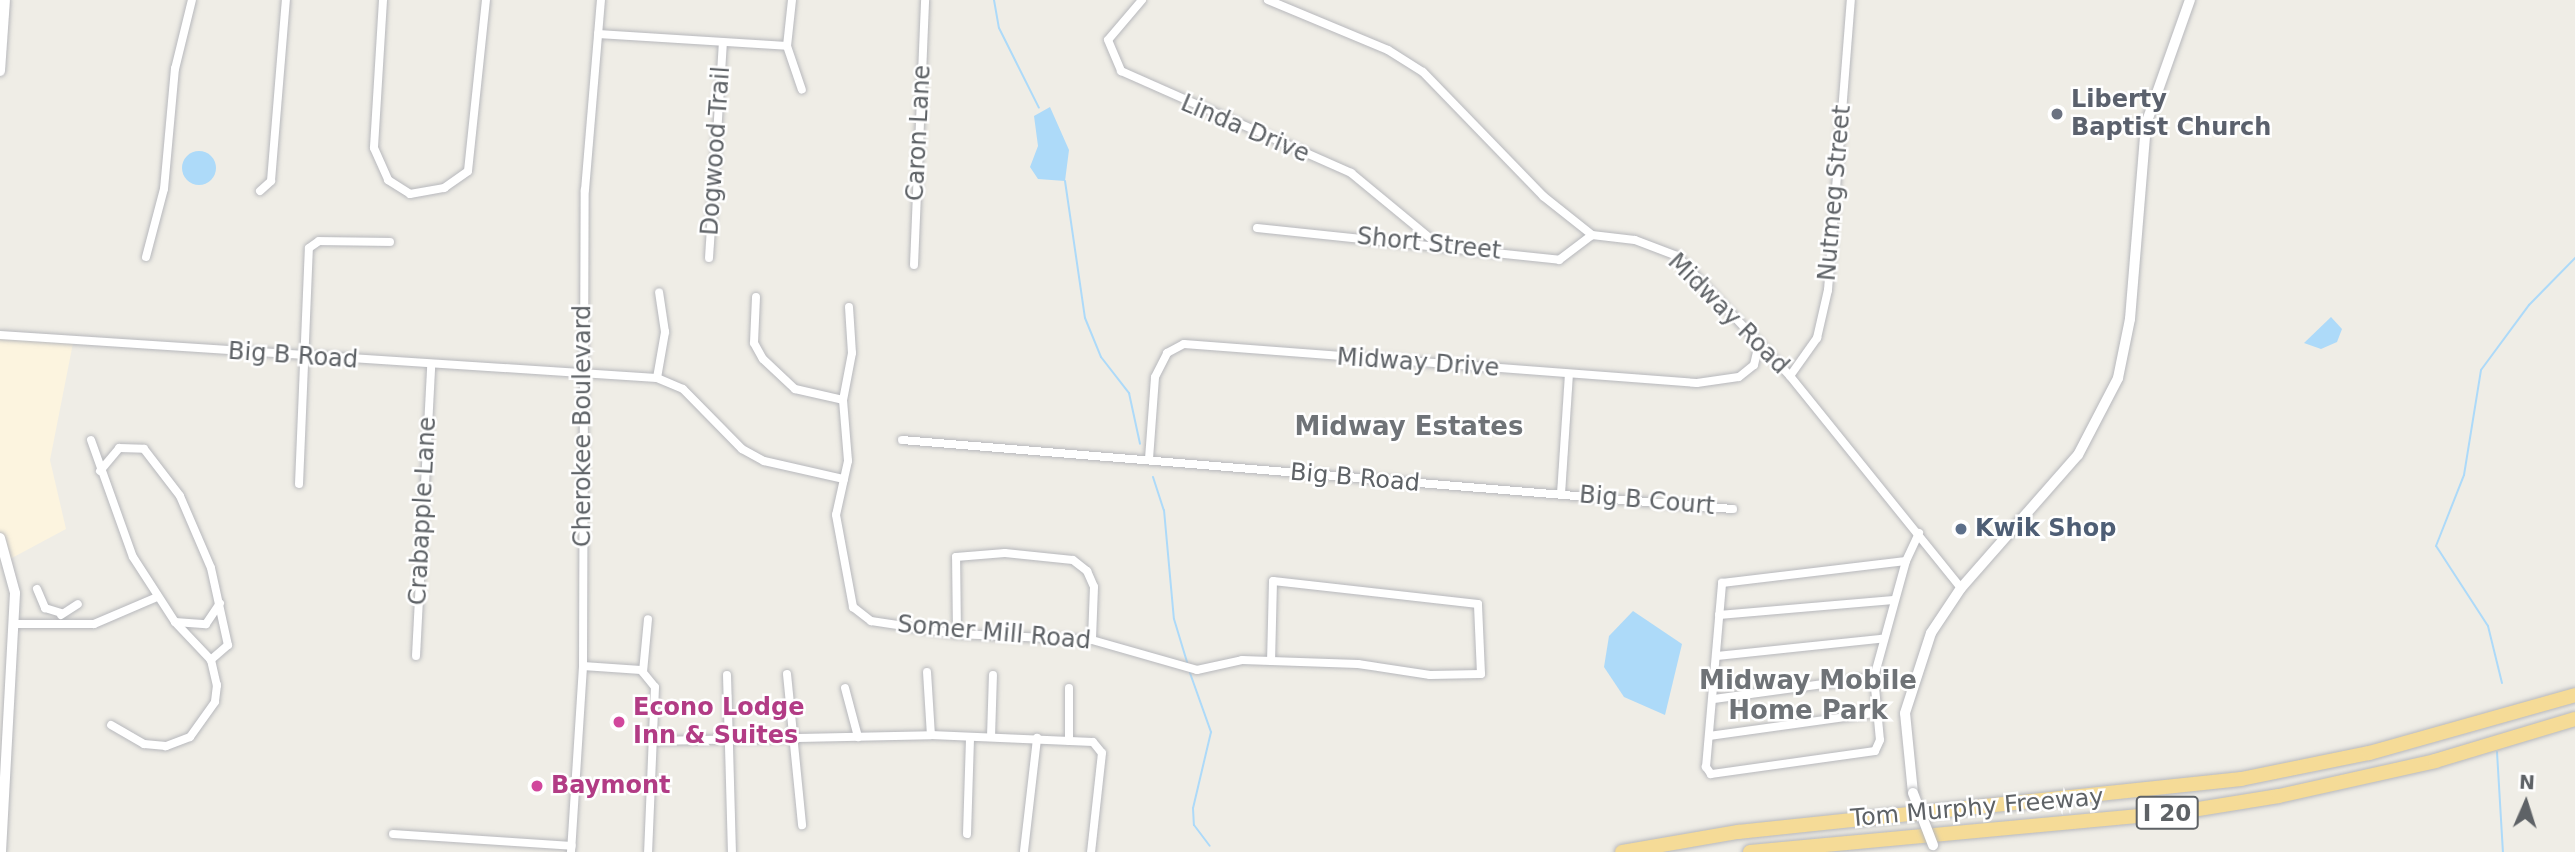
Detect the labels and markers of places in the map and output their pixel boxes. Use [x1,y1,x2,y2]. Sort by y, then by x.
place label: Liberty Baptist Church [2071,86,2271,142]
marker: Liberty Baptist Church [2049,106,2065,122]
place label: Kwik Shop [1975,515,2116,543]
marker: Kwik Shop [1953,521,1969,537]
place label: Econo Lodge Inn & Suites [633,694,804,750]
marker: Econo Lodge Inn & Suites [611,714,627,730]
place label: Baymont [551,772,670,800]
marker: Baymont [529,778,545,794]

